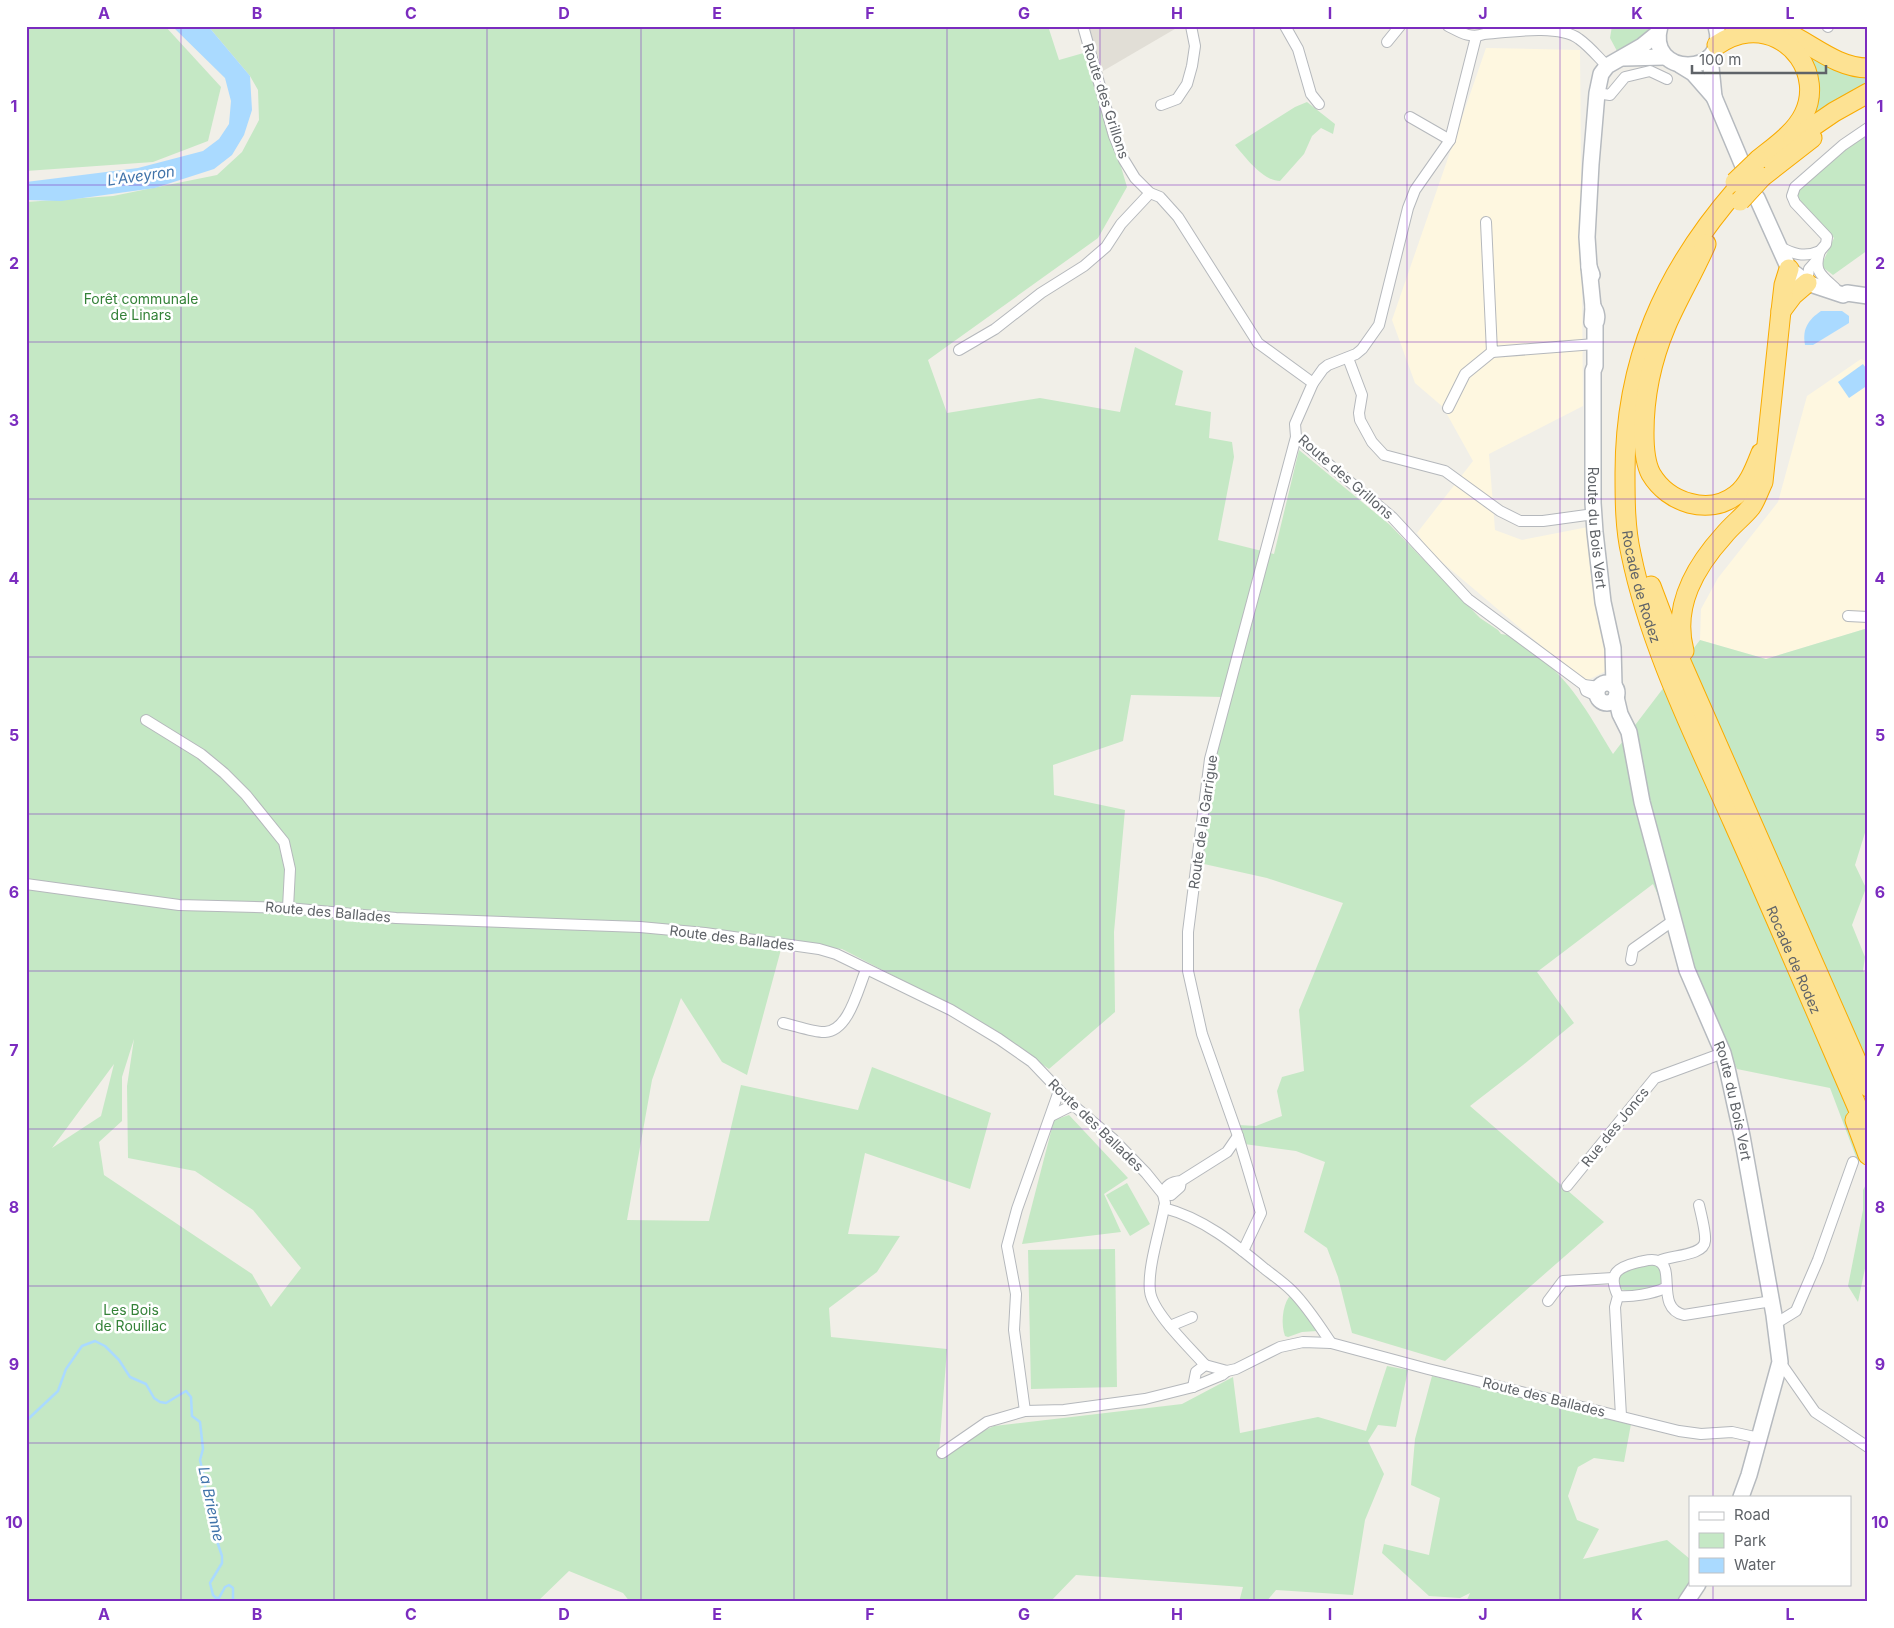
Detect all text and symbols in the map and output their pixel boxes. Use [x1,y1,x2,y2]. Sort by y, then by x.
text: A [98,3,110,23]
text: B [252,3,262,23]
text: C [405,3,417,23]
text: D [558,3,570,23]
text: E [712,3,722,23]
text: F [865,3,875,23]
text: G [1018,3,1030,23]
text: H [1171,3,1183,23]
text: I [1328,3,1332,23]
text: J [1478,3,1488,23]
text: K [1631,3,1643,23]
text: L [1785,3,1795,23]
street label: Route des Grillons [1080,41,1133,161]
scale bar [1692,42,1825,74]
text: 100 m [1699,50,1741,69]
text: 1 [11,96,17,116]
text: 1 [1877,96,1883,116]
water label: L'Aveyron [106,161,176,190]
text: 2 [9,253,19,273]
text: 2 [1875,253,1885,273]
park label: Forêt communale de Linars [84,290,198,323]
text: 3 [9,410,19,430]
text: 3 [1875,410,1885,430]
street label: Route des Grillons [1295,431,1397,522]
street label: Route du Bois Vert [1585,467,1610,590]
street label: Rocade de Rodez [1619,529,1665,645]
text: 4 [9,568,20,588]
text: 4 [1875,568,1886,588]
text: 5 [9,725,19,745]
text: 5 [1875,725,1885,745]
street label: Route de la Garrigue [1185,754,1220,890]
text: 6 [9,882,19,902]
text: 6 [1875,882,1885,902]
street label: Route des Ballades [265,898,391,925]
street label: Rocade de Rodez [1763,903,1825,1016]
street label: Route des Ballades [669,921,796,954]
street label: Route du Bois Vert [1711,1038,1755,1162]
text: 7 [9,1040,19,1060]
text: 7 [1875,1040,1885,1060]
street label: Route des Ballades [1045,1075,1148,1174]
street label: Rue des Joncs [1577,1083,1652,1170]
text: 8 [9,1197,19,1217]
text: 8 [1875,1197,1885,1217]
park label: Les Bois de Rouillac [95,1301,167,1334]
text: 9 [9,1354,19,1374]
text: 9 [1875,1354,1885,1374]
street label: Route des Ballades [1481,1373,1607,1420]
water label: La Brienne [194,1465,229,1543]
legend [1689,1496,1852,1586]
text: Road [1734,1505,1770,1524]
text: 10 [5,1512,23,1532]
text: 10 [1871,1512,1889,1532]
text: Park [1734,1531,1767,1550]
text: Water [1734,1555,1776,1574]
text: A [98,1604,110,1624]
text: B [252,1604,262,1624]
text: C [405,1604,417,1624]
text: D [558,1604,570,1624]
text: E [712,1604,722,1624]
text: F [865,1604,875,1624]
text: G [1018,1604,1030,1624]
text: H [1171,1604,1183,1624]
text: I [1328,1604,1332,1624]
text: J [1478,1604,1488,1624]
text: K [1631,1604,1643,1624]
text: L [1785,1604,1795,1624]

